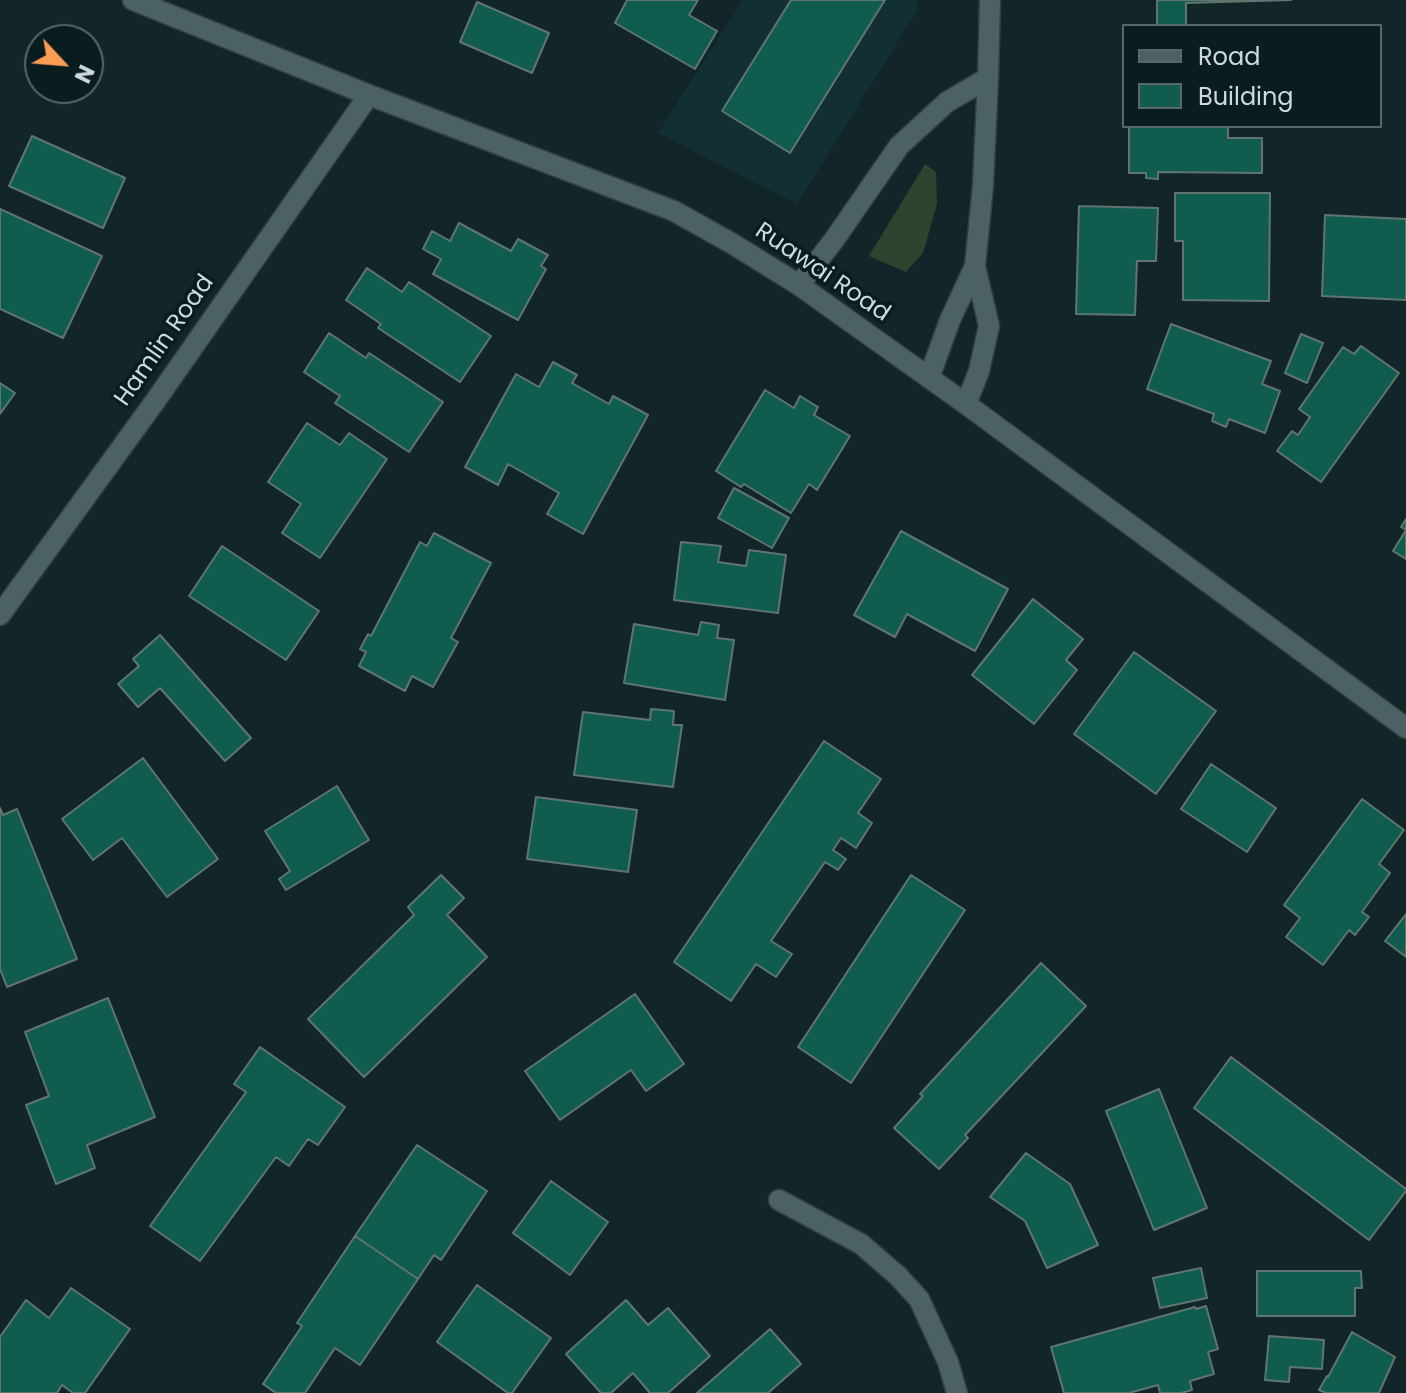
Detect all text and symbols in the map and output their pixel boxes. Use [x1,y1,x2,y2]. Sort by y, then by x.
north arrow [24,24,104,104]
legend [1122,24,1382,128]
text: Road [1198,40,1260,73]
text: N [67,60,102,88]
text: Building [1198,80,1294,113]
street label: Ruawai Road [749,217,895,329]
street label: Hamlin Road [109,270,221,412]

